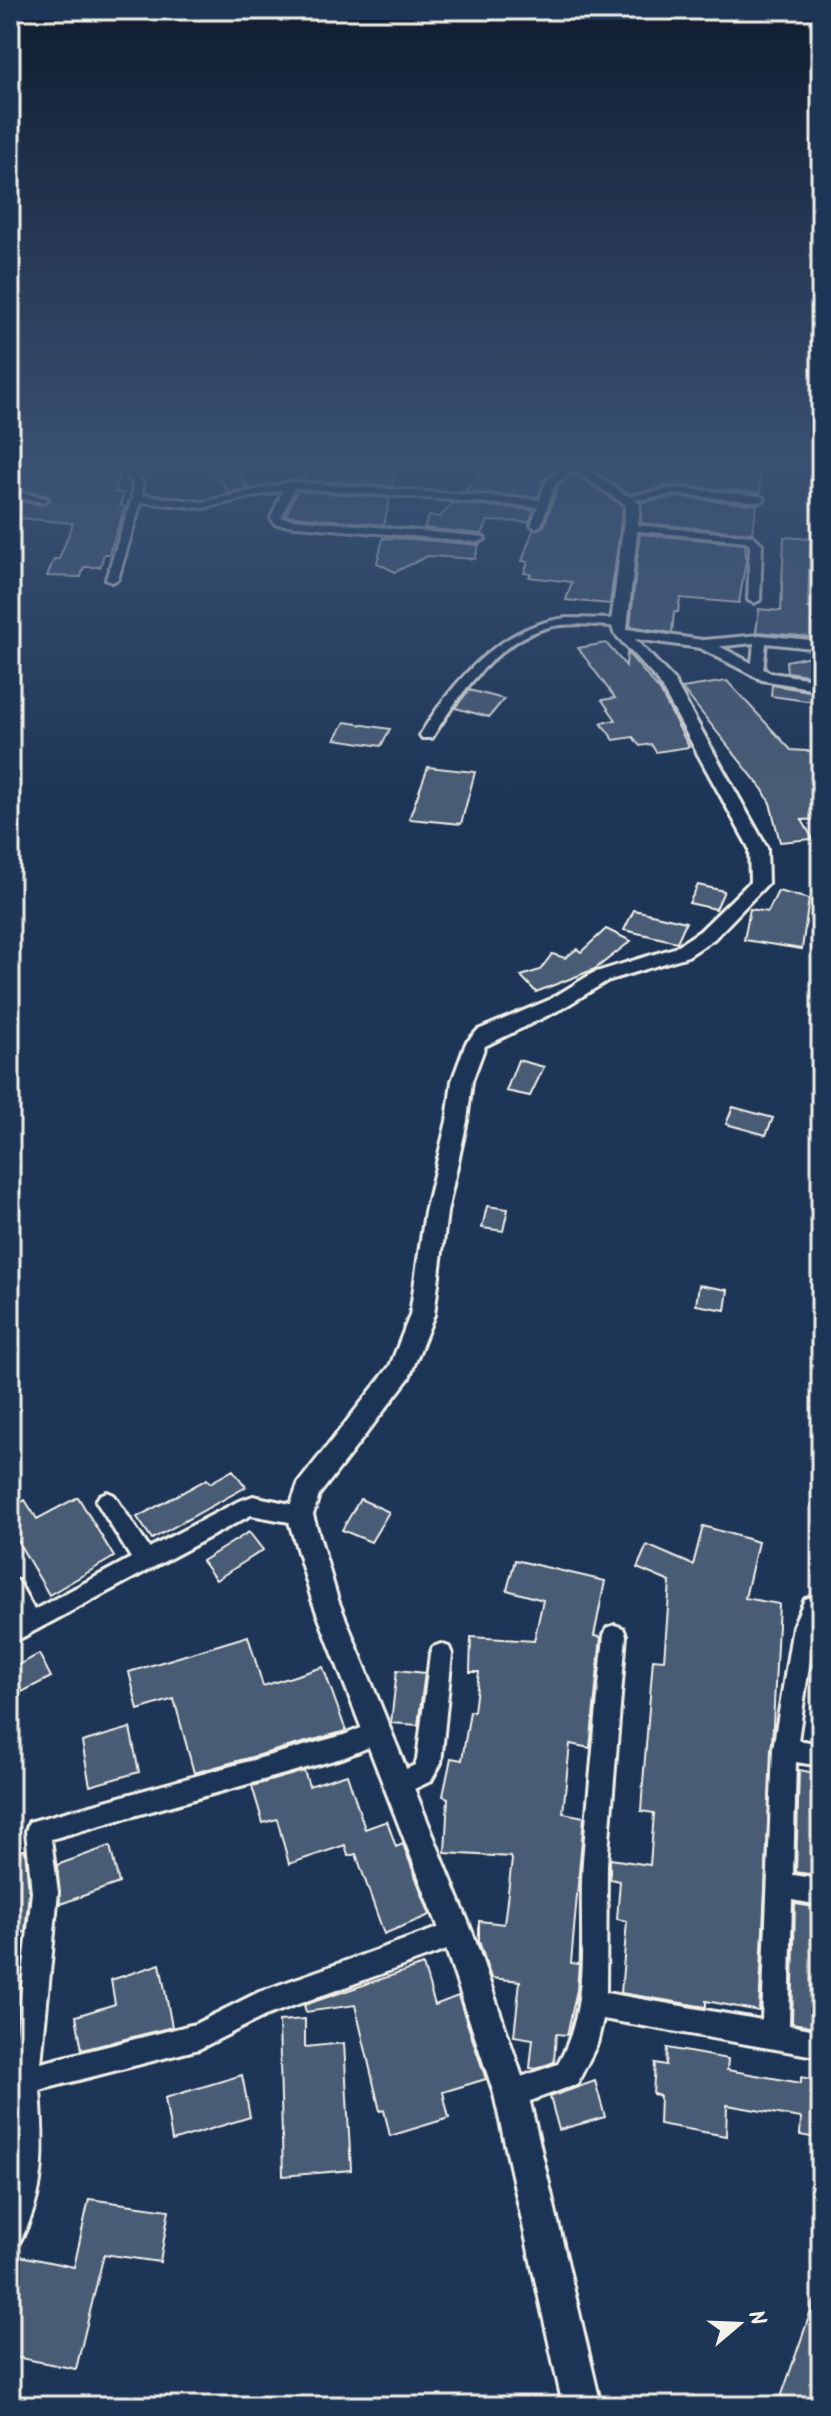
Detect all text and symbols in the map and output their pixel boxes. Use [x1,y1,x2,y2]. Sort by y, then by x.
north arrow [699,2284,779,2364]
text: N [737,2306,774,2331]

